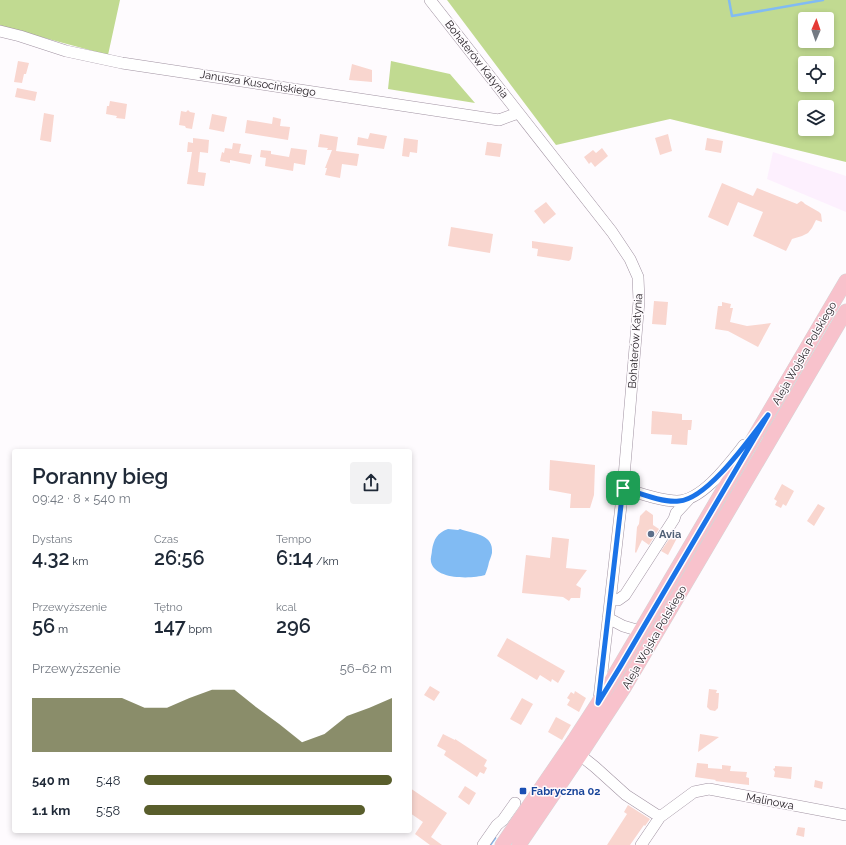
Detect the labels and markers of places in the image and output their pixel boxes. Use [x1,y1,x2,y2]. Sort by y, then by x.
pin [606,471,640,505]
place label: Avia [659,528,681,541]
marker: Avia [646,529,656,539]
place label: Fabryczna 02 [531,785,600,798]
marker: Fabryczna 02 [518,786,528,796]

